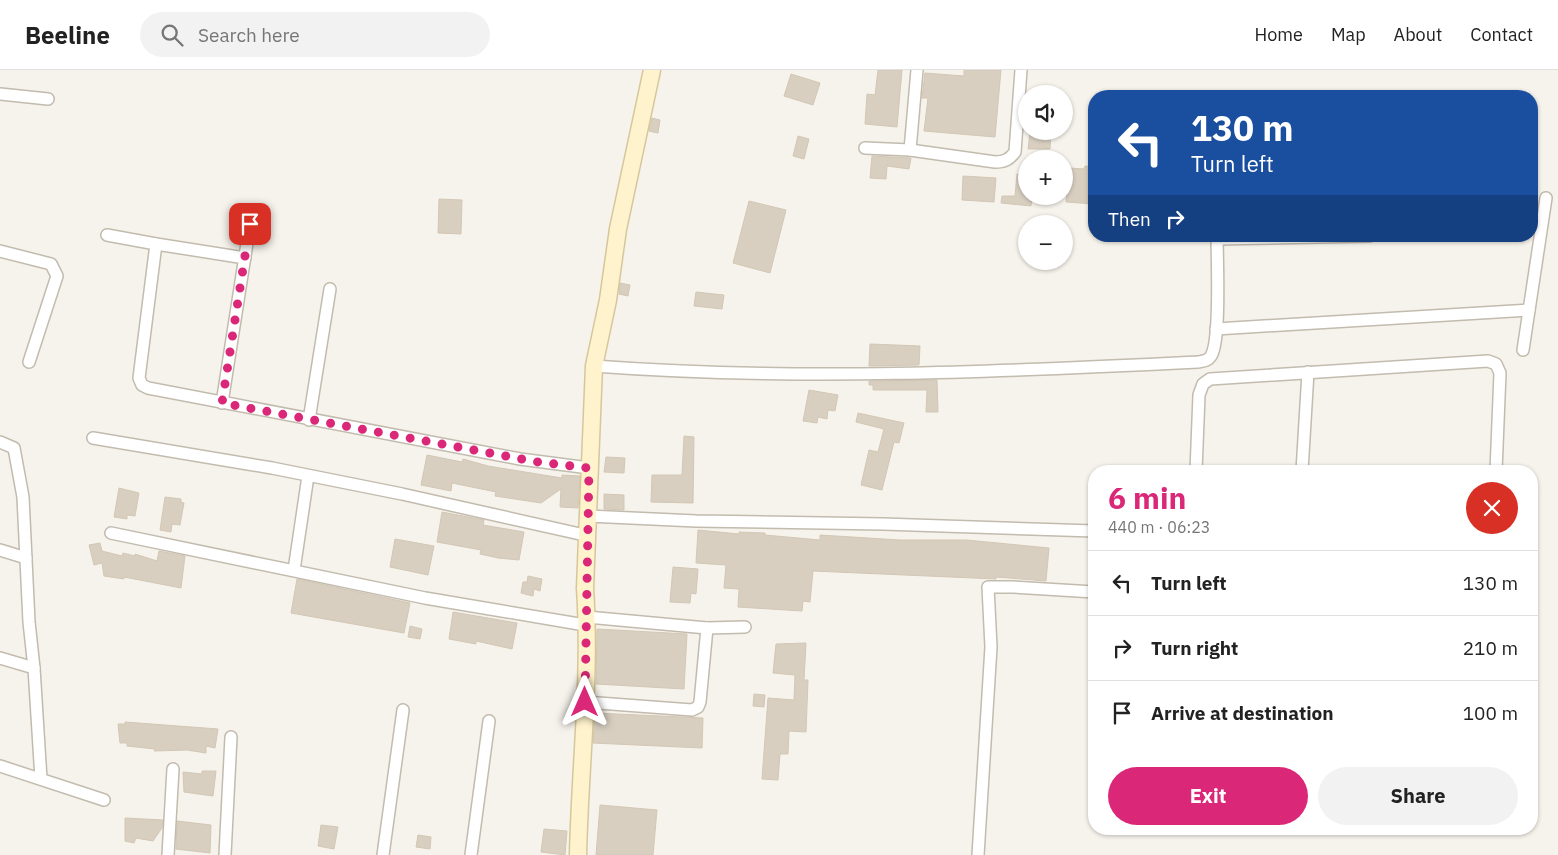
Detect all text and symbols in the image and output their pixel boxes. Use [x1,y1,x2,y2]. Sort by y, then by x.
search box [140,12,490,57]
text: Beeline [25,19,110,51]
icon: search [158,21,186,49]
text: Search here [198,23,300,47]
text: Home [1255,23,1303,46]
text: Map [1331,23,1366,46]
text: About [1394,23,1442,46]
text: Contact [1470,23,1533,46]
map controls [1018,85,1073,270]
button: sound [1018,85,1073,140]
text: 130 m [1191,105,1294,151]
icon: left [1108,110,1173,175]
text: Turn left [1191,149,1274,178]
button: + [1018,150,1073,205]
pin [229,203,271,245]
icon: right [1161,205,1189,233]
text: Then [1108,207,1151,231]
icon: arrive [236,210,264,238]
button: − [1018,215,1073,270]
text: 6 min [1108,478,1186,517]
button: close [1466,482,1518,534]
text: 440 m · 06:23 [1108,517,1210,537]
icon: left [1108,569,1136,597]
text: Turn left [1151,571,1227,595]
text: 130 m [1463,571,1518,595]
icon: right [1108,634,1136,662]
text: Turn right [1151,636,1238,660]
text: 210 m [1463,636,1518,660]
position arrow [558,675,610,727]
icon: arrive [1108,699,1136,727]
text: Arrive at destination [1151,701,1334,725]
text: 100 m [1463,701,1518,725]
button: Exit [1108,767,1308,825]
button: Share [1318,767,1518,825]

